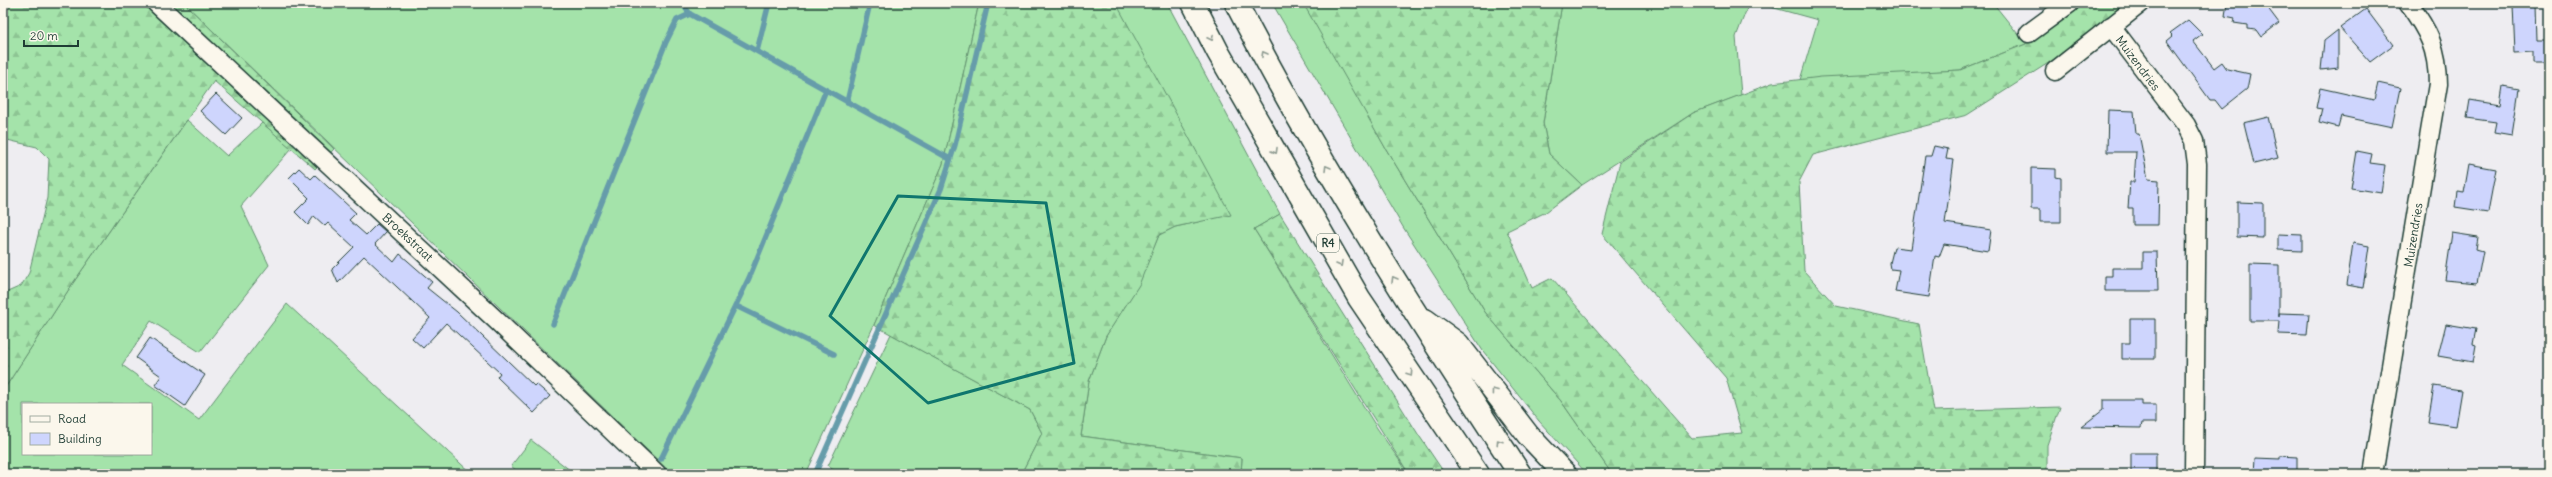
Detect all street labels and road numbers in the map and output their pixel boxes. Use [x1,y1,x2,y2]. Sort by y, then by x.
street label: Muizendries [2112,33,2164,93]
street label: Muizendries [2401,202,2425,268]
street label: Broekstraat [379,210,437,264]
road number: R4 [1317,234,1339,252]

